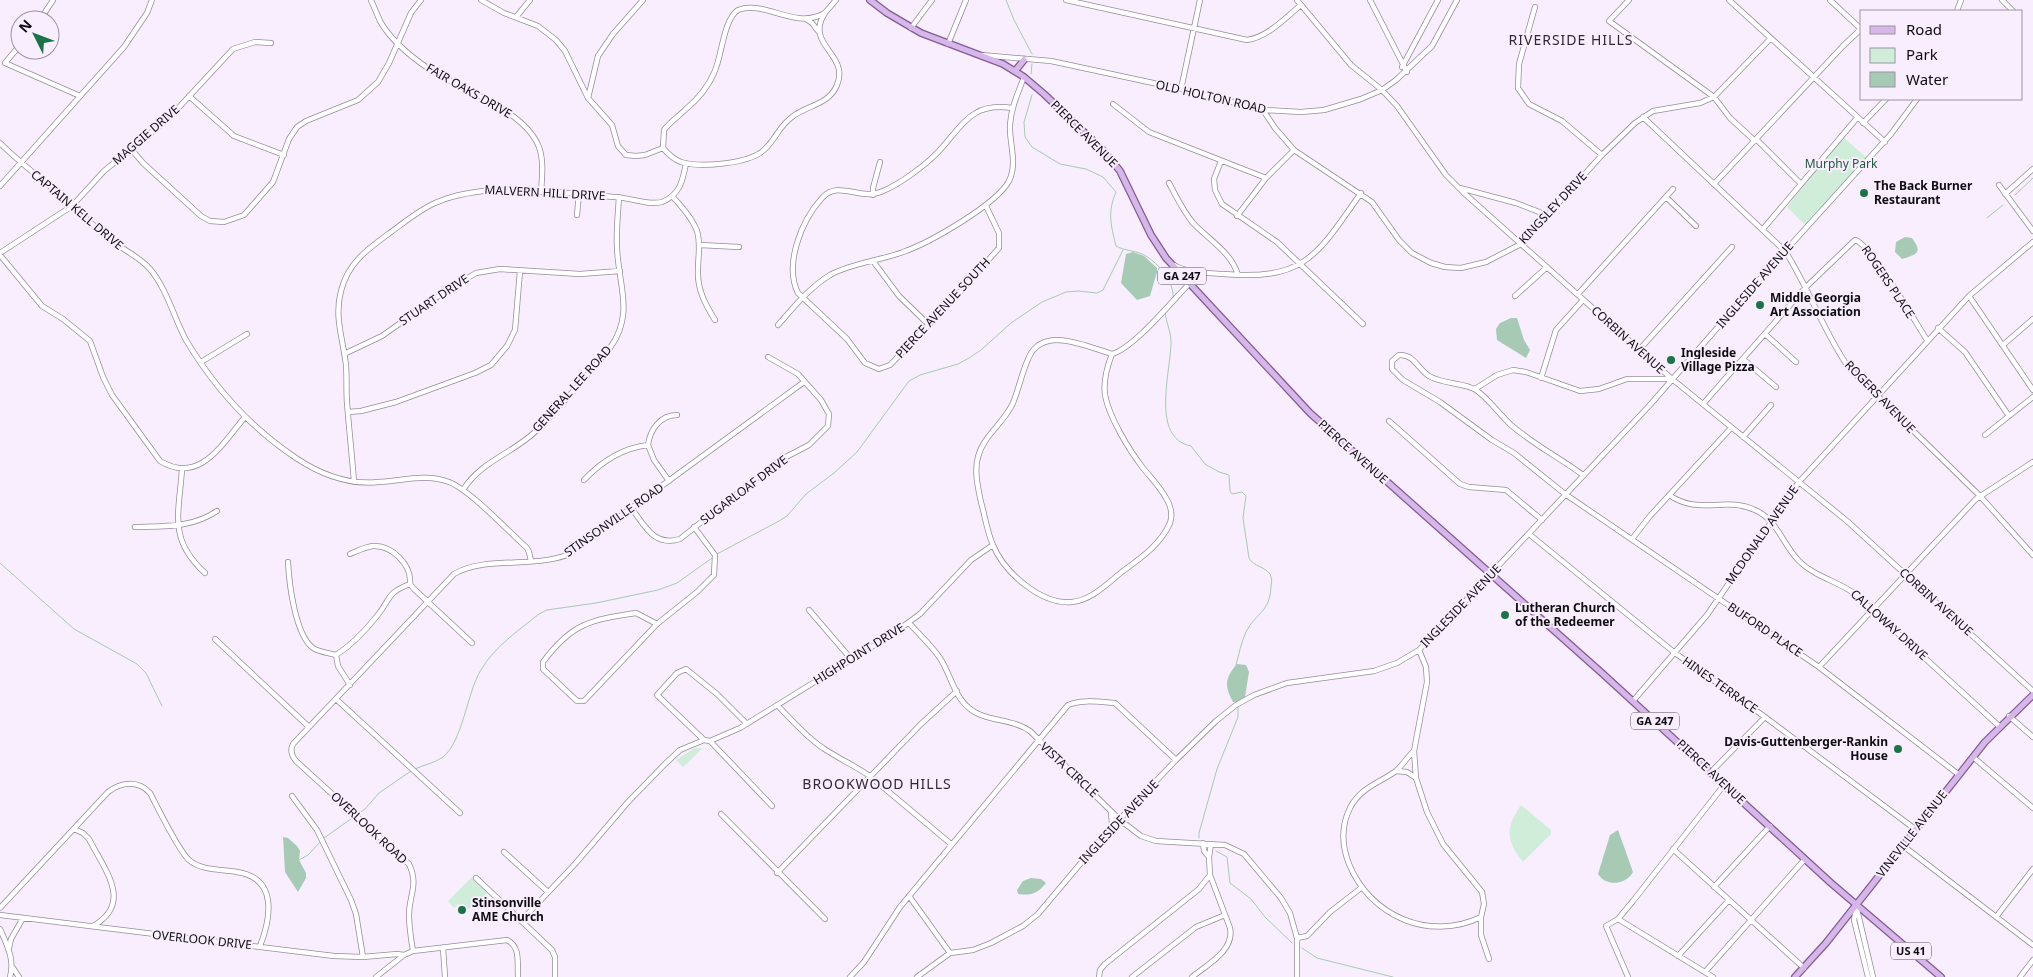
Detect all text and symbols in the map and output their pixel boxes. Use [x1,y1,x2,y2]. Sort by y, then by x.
north arrow [10,10,60,60]
legend [1860,10,2023,100]
text: N [14,15,36,37]
text: Road [1906,19,1942,39]
district label: RIVERSIDE HILLS [1509,30,1633,49]
text: Park [1906,44,1938,64]
street label: FAIR OAKS DRIVE [423,59,515,122]
text: Water [1906,69,1948,89]
street label: OLD HOLTON ROAD [1154,76,1268,118]
street label: PIERCE AVENUE [1047,96,1122,171]
street label: MAGGIE DRIVE [108,101,183,169]
park label: Murphy Park [1805,155,1878,172]
street label: CAPTAIN KELL DRIVE [27,166,127,254]
street label: KINGSLEY DRIVE [1515,168,1591,247]
place label: The Back Burner Restaurant [1874,177,1973,208]
street label: MALVERN HILL DRIVE [484,181,606,204]
marker: The Back Burner Restaurant [1858,187,1870,199]
street label: INGLESIDE AVENUE [1712,238,1797,332]
street label: ROGERS PLACE [1858,242,1919,322]
street label: PIERCE AVENUE SOUTH [891,254,994,362]
road number: GA 247 [1158,268,1206,284]
street label: STUART DRIVE [395,270,472,329]
place label: Middle Georgia Art Association [1770,289,1861,320]
marker: Middle Georgia Art Association [1754,299,1766,311]
street label: CORBIN AVENUE [1588,302,1669,377]
street label: GENERAL LEE ROAD [528,341,615,436]
place label: Ingleside Village Pizza [1681,344,1755,375]
marker: Ingleside Village Pizza [1665,354,1677,366]
street label: ROGERS AVENUE [1841,357,1919,437]
street label: PIERCE AVENUE [1315,416,1392,488]
street label: SUGARLOAF DRIVE [696,451,791,528]
street label: STINSONVILLE ROAD [560,479,667,560]
street label: MCDONALD AVENUE [1721,482,1802,588]
street label: INGLESIDE AVENUE [1416,560,1505,651]
street label: CORBIN AVENUE [1896,564,1977,639]
street label: CALLOWAY DRIVE [1847,585,1932,664]
street label: BUFORD PLACE [1725,598,1806,661]
place label: Lutheran Church of the Redeemer [1515,599,1615,630]
marker: Lutheran Church of the Redeemer [1499,609,1511,621]
street label: HIGHPOINT DRIVE [810,619,907,688]
street label: HINES TERRACE [1679,652,1761,717]
road number: GA 247 [1631,712,1679,729]
place label: Davis-Guttenberger-Rankin House [1724,733,1888,764]
street label: PIERCE AVENUE [1673,735,1749,808]
street label: VISTA CIRCLE [1036,738,1102,801]
marker: Davis-Guttenberger-Rankin House [1892,743,1904,755]
district label: BROOKWOOD HILLS [802,774,952,793]
street label: INGLESIDE AVENUE [1075,776,1162,868]
street label: VINEVILLE AVENUE [1872,787,1951,881]
street label: OVERLOOK ROAD [327,788,411,868]
place label: Stinsonville AME Church [472,894,544,925]
marker: Stinsonville AME Church [456,904,468,916]
street label: OVERLOOK DRIVE [151,926,253,953]
road number: US 41 [1891,942,1931,959]

